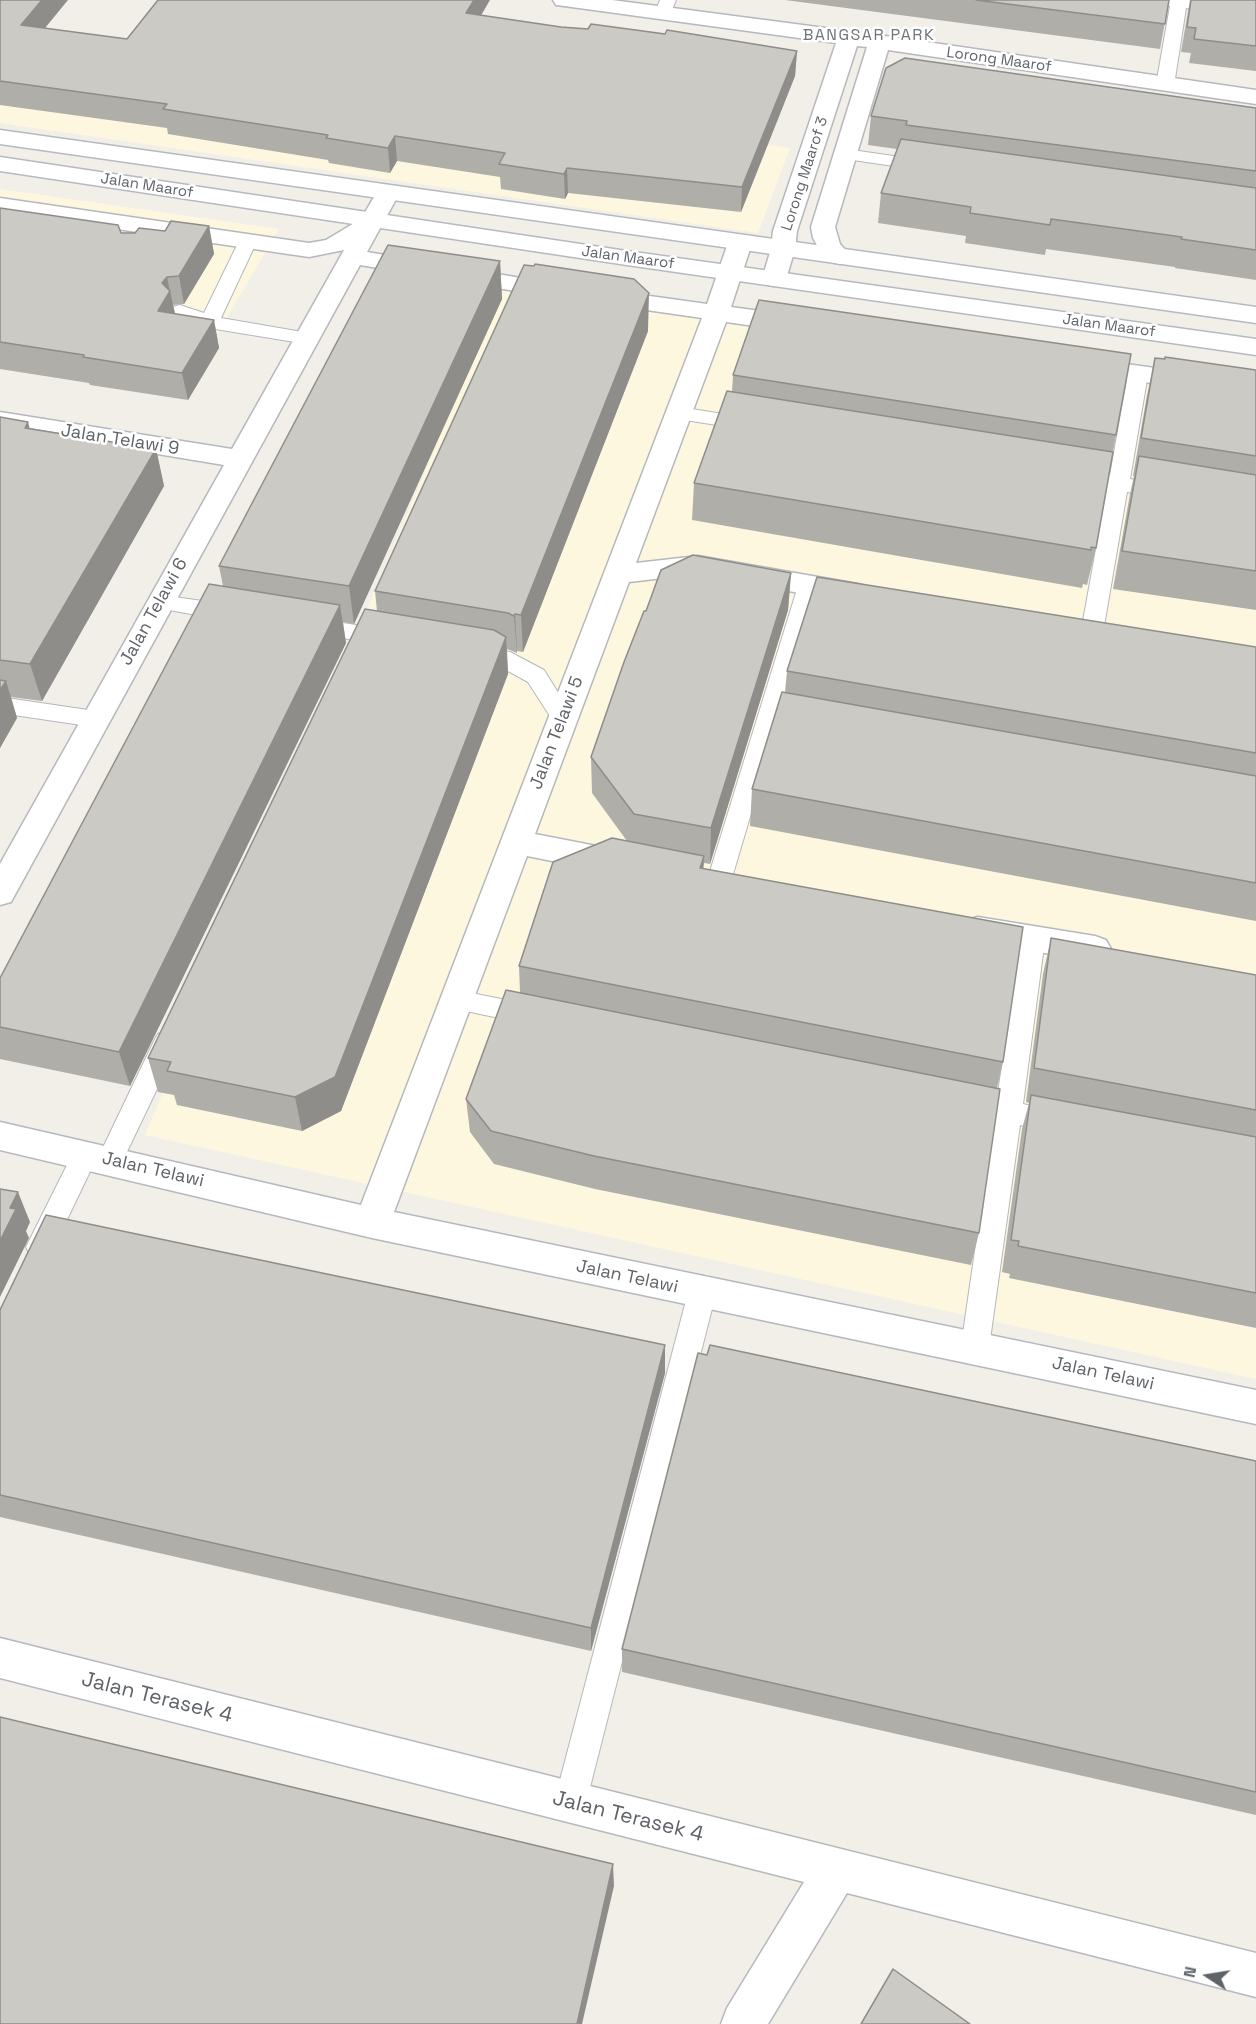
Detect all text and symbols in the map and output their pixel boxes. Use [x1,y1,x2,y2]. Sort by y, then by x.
district label: BANGSAR PARK [803,26,935,46]
street label: Lorong Maarof [945,44,1053,76]
street label: Lorong Maarof 3 [778,115,832,233]
street label: Jalan Maarof [99,170,195,202]
street label: Jalan Maarof [580,243,676,273]
street label: Jalan Maarof [1061,311,1157,341]
street label: Jalan Telawi 9 [59,420,181,460]
street label: Jalan Telawi 6 [116,555,192,669]
street label: Jalan Telawi 5 [526,673,588,793]
street label: Jalan Telawi [100,1148,206,1192]
street label: Jalan Telawi [574,1256,680,1298]
street label: Jalan Telawi [1050,1353,1156,1395]
street label: Jalan Terasek 4 [79,1667,235,1729]
street label: Jalan Terasek 4 [550,1786,706,1848]
north arrow [1178,1946,1238,2006]
text: N [1179,1965,1201,1980]

